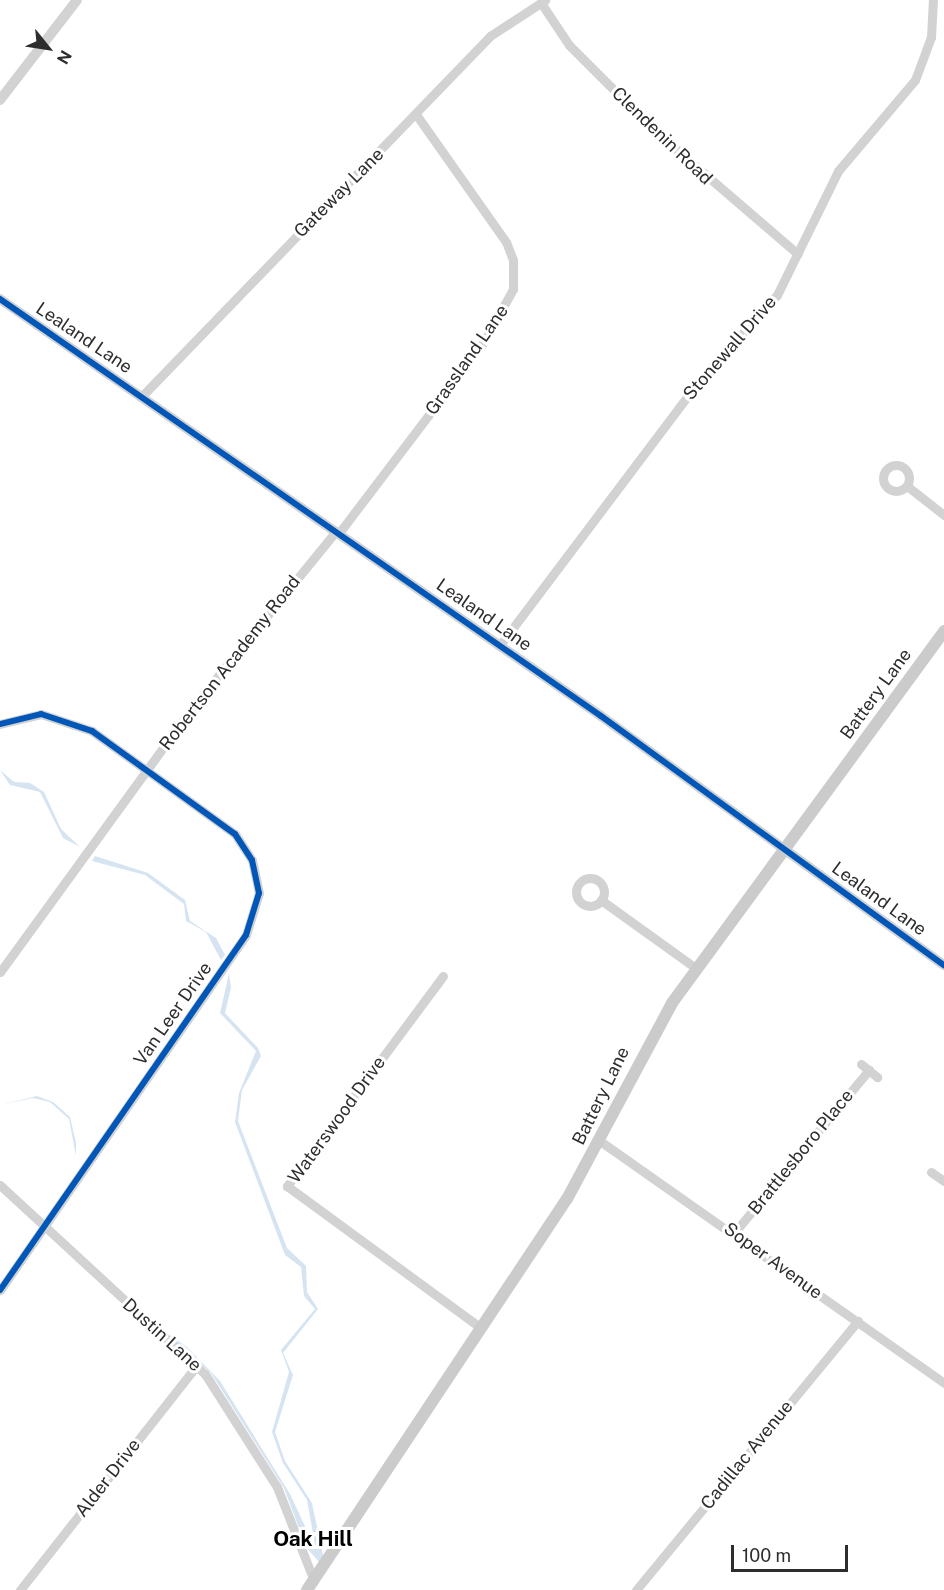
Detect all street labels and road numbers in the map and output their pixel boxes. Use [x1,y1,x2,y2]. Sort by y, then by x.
street label: Clendenin Road [607,83,717,189]
street label: Gateway Lane [290,144,388,242]
street label: Stonewall Drive [679,291,781,405]
street label: Lealand Lane [32,298,136,378]
street label: Grassland Lane [421,301,513,419]
street label: Robertson Academy Road [155,571,305,755]
street label: Lealand Lane [432,574,536,656]
street label: Battery Lane [836,645,916,743]
street label: Lealand Lane [828,857,930,941]
street label: Van Leer Drive [129,958,217,1070]
street label: Battery Lane [568,1043,634,1149]
street label: Waterswood Drive [284,1052,390,1188]
street label: Brattlesboro Place [744,1085,858,1219]
street label: Soper Avenue [720,1218,826,1304]
street label: Dustin Lane [118,1294,206,1376]
street label: Cadillac Avenue [696,1396,798,1514]
street label: Alder Drive [71,1435,145,1521]

